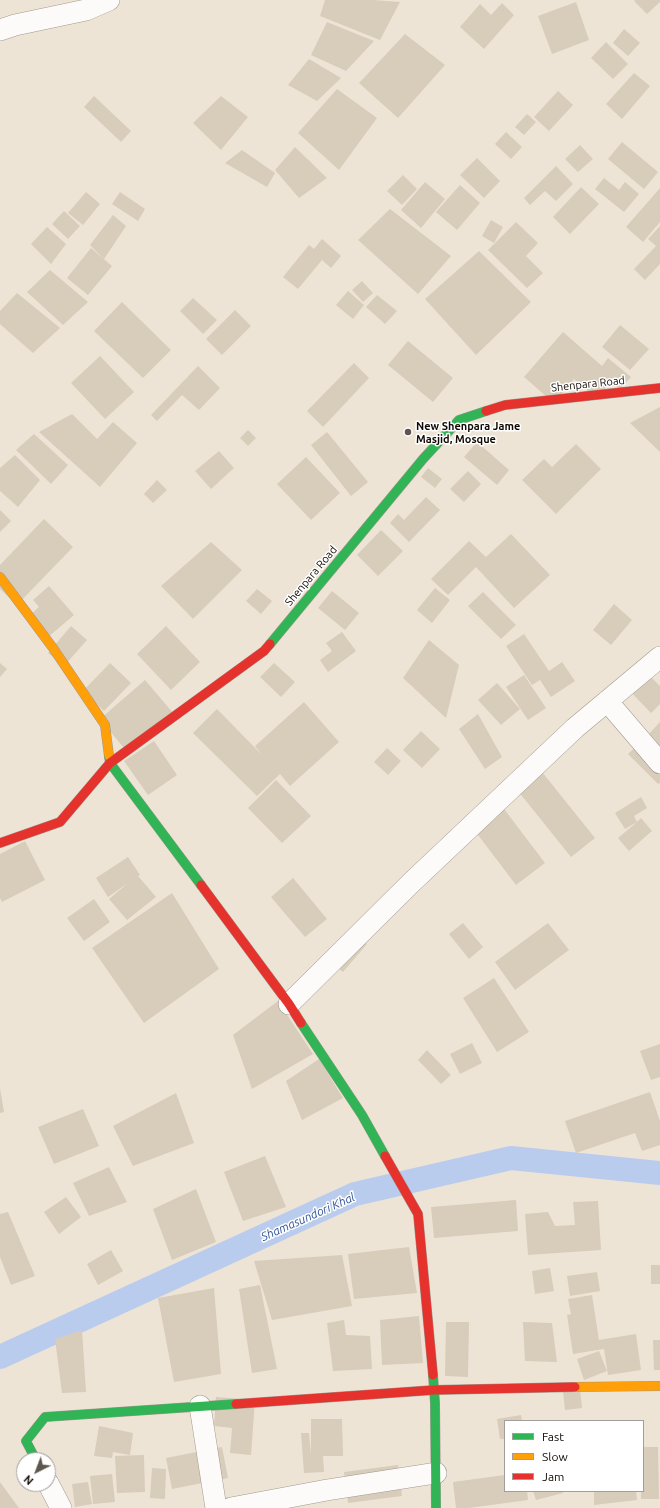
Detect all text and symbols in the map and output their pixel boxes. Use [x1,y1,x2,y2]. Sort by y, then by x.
street label: Shenpara Road [550,374,626,394]
place label: New Shenpara Jame Masjid, Mosque [416,419,520,445]
marker: New Shenpara Jame Masjid, Mosque [403,427,413,437]
street label: Shenpara Road [282,543,340,609]
water label: Shamasundori Khal [259,1190,357,1244]
legend [504,1420,644,1492]
text: Fast [542,1430,564,1443]
text: Slow [542,1450,568,1463]
north arrow [16,1452,56,1492]
text: Jam [542,1470,564,1483]
text: N [22,1473,36,1487]

